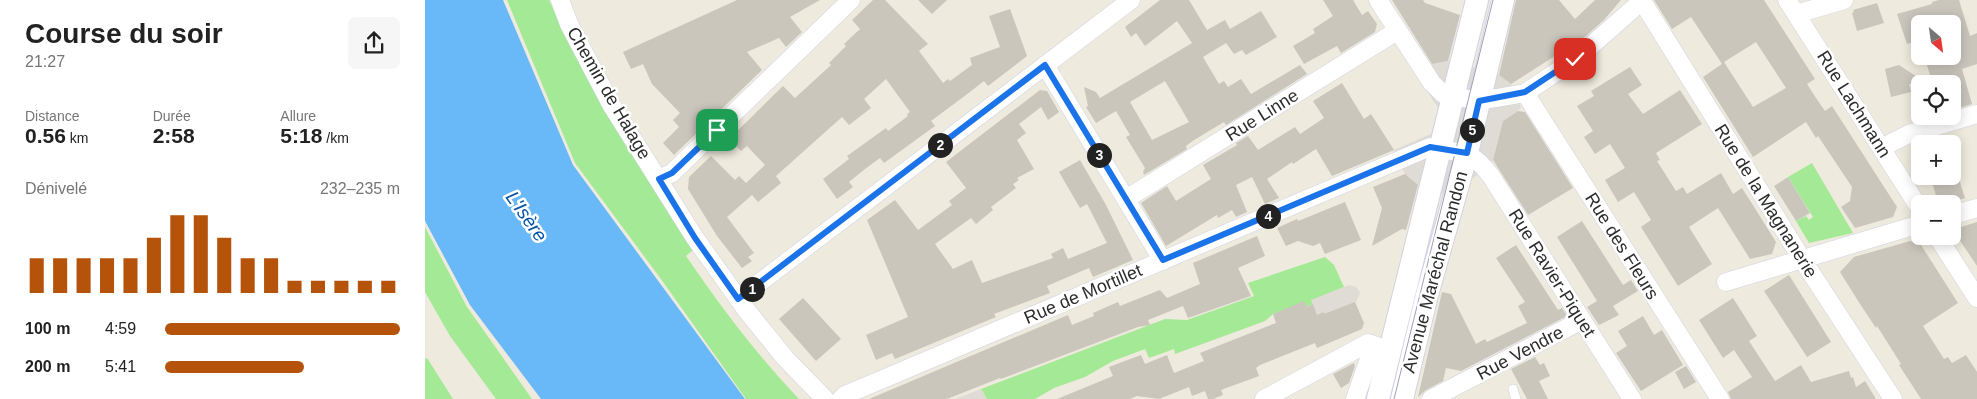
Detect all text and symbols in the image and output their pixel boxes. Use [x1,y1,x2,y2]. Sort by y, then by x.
north arrow [1911,15,1961,65]
map controls [1911,15,1961,245]
button: share [348,17,400,69]
text: Course du soir [25,18,223,49]
street label: Chemin de Halage [563,23,655,163]
pin [1554,38,1596,80]
icon: check [1561,45,1589,73]
street label: Rue Lachmann [1813,47,1895,161]
text: 21:27 [25,53,65,70]
button: locate [1911,75,1961,125]
street label: Rue Linne [1222,85,1302,145]
text: Distance [25,108,79,124]
text: Durée [153,108,191,124]
text: Allure [280,108,316,124]
pin [696,109,738,151]
icon: arrive [703,116,731,144]
pin: 5 [1459,118,1485,142]
street label: Rue de la Magnanerie [1711,121,1821,281]
text: 5 [1469,122,1476,138]
text: 0.56 [25,124,66,147]
text: 2:58 [153,124,195,147]
text: 5:18 [280,124,322,147]
text: km [66,130,88,146]
text: /km [322,130,349,146]
pin: 2 [927,132,953,158]
button: + [1911,135,1961,185]
text: 2 [937,137,944,153]
pin: 3 [1087,142,1111,168]
text: 3 [1096,147,1103,163]
street label: Avenue Maréchal Randon [1398,169,1472,375]
text: Dénivelé [25,180,87,197]
text: 232–235 m [320,180,400,197]
water label: L'Isère [502,187,551,245]
street label: Rue des Fleurs [1581,189,1663,303]
button: − [1911,195,1961,245]
pin: 4 [1255,204,1281,228]
street label: Rue Ravier-Piquet [1505,205,1599,341]
text: 4 [1265,208,1272,224]
street label: Rue de Mortillet [1021,260,1145,328]
pin: 1 [739,276,765,302]
text: 1 [749,281,756,297]
text: 100 m [25,320,70,337]
text: 4:59 [105,320,136,337]
street label: Rue Vendre [1473,322,1567,384]
text: 200 m [25,358,70,375]
text: 5:41 [105,358,136,375]

